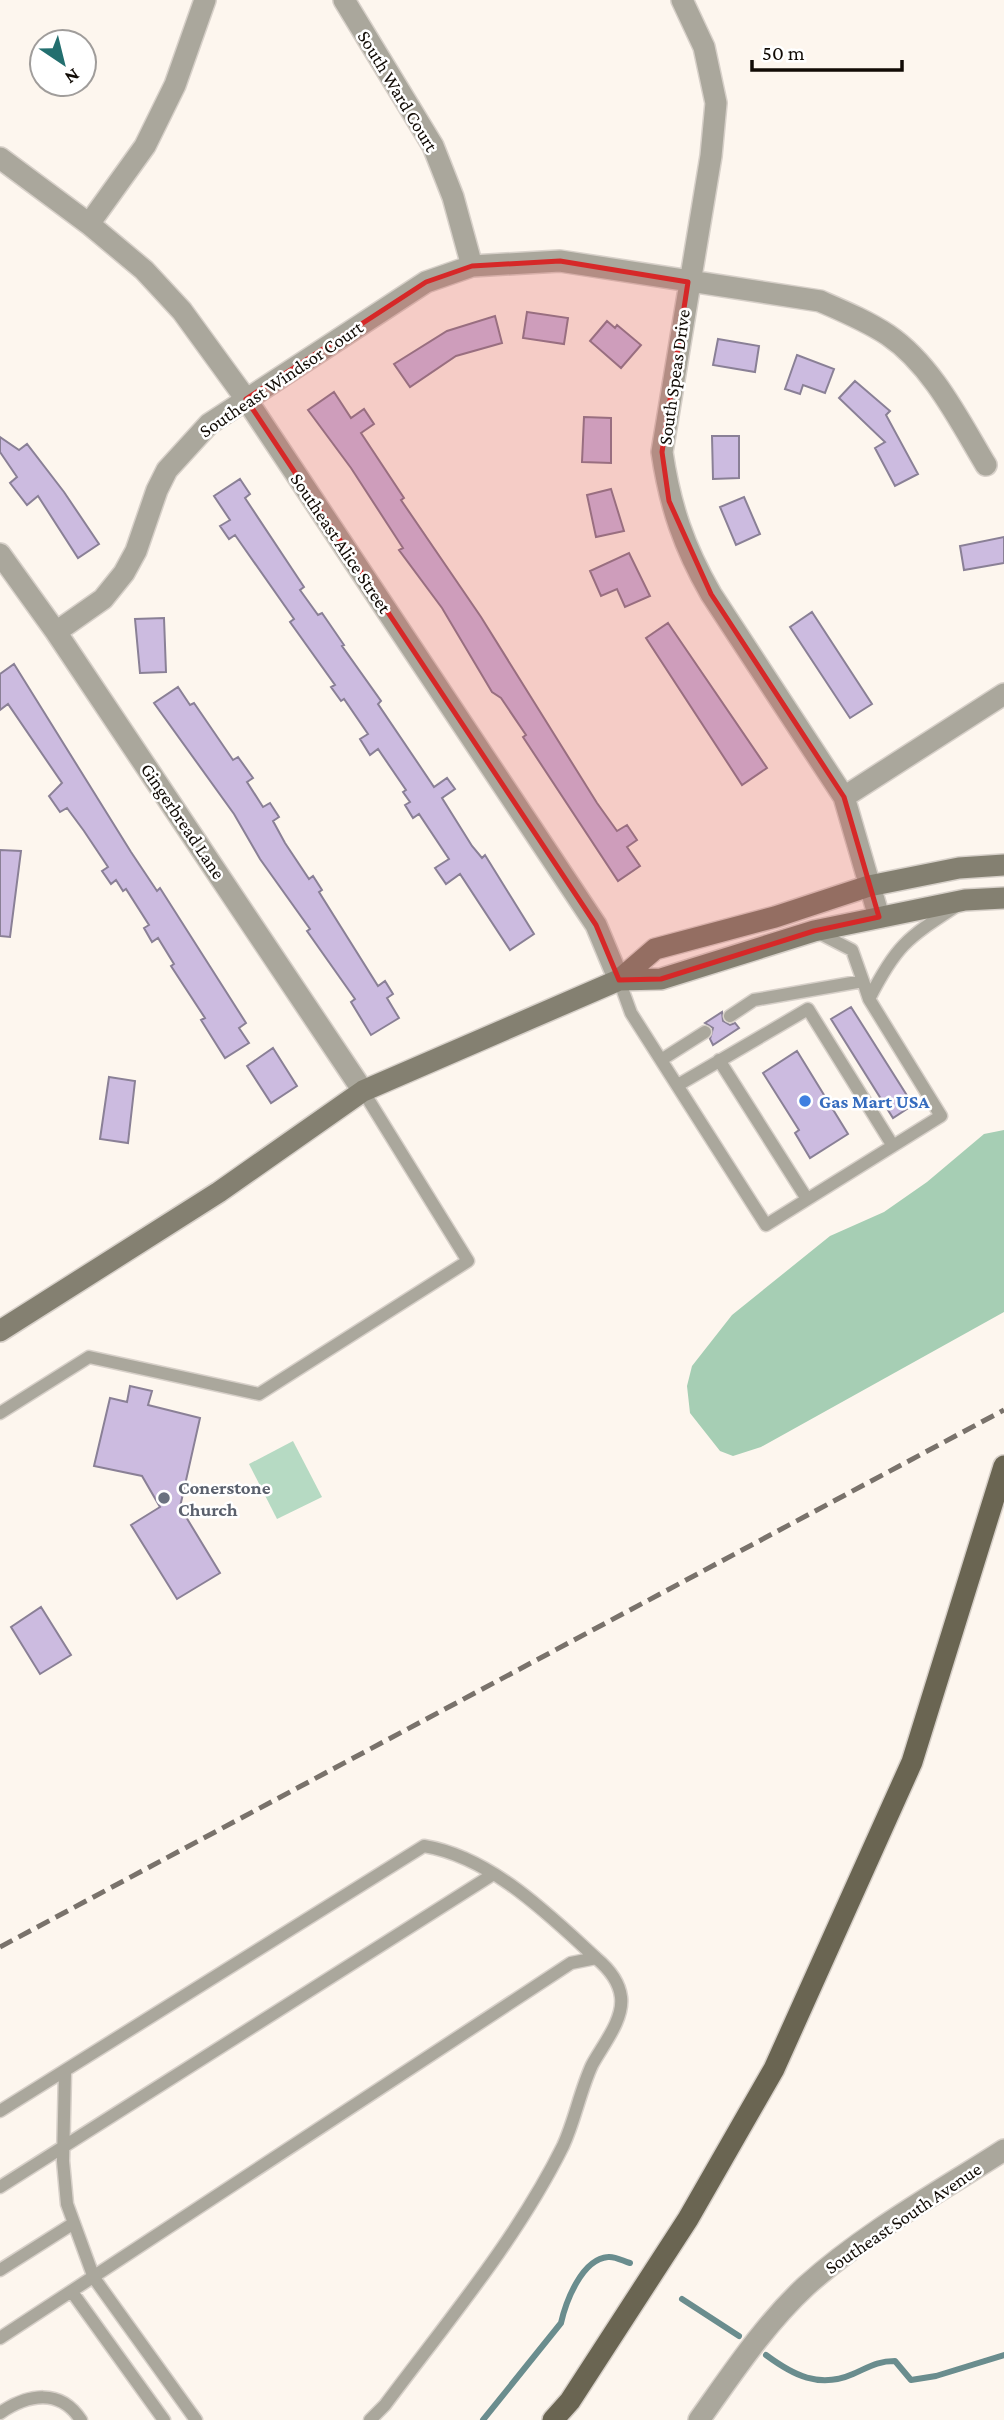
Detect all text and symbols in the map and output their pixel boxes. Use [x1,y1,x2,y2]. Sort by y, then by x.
street label: South Ward Court [354,27,443,156]
north arrow [28,28,98,98]
scale bar [752,28,902,72]
text: 50 m [762,41,805,65]
text: N [61,64,84,89]
street label: South Speas Drive [654,308,694,446]
street label: Southeast Windsor Court [195,316,367,442]
street label: Southeast Alice Street [286,469,396,618]
street label: Gingerbread Lane [137,759,229,883]
place label: Gas Mart USA [819,1091,930,1112]
marker: Gas Mart USA [797,1093,813,1109]
place label: Conerstone Church [178,1477,271,1520]
marker: Conerstone Church [156,1490,172,1506]
street label: Southeast South Avenue [821,2158,985,2278]

